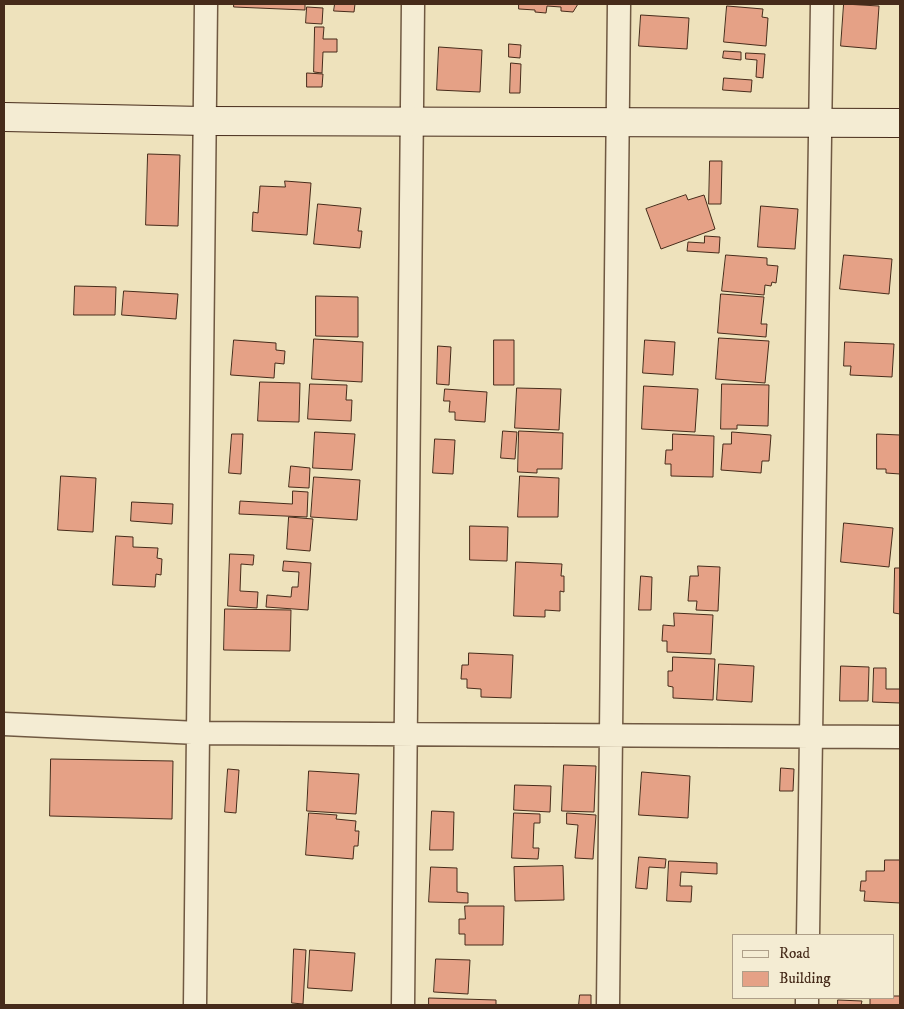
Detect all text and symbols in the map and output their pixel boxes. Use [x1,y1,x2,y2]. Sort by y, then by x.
legend [732,934,894,999]
text: Road [779,944,810,963]
text: Building [779,969,831,988]

